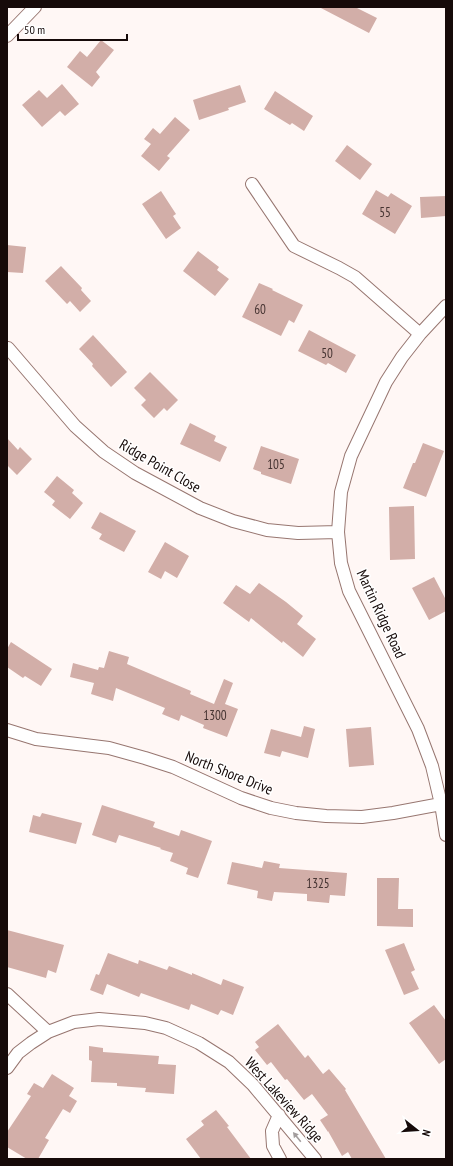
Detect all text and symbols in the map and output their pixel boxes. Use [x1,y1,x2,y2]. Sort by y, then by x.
scale bar [18,16,127,42]
text: 50 m [24,22,45,37]
house number: 55 [379,204,391,221]
house number: 60 [254,301,266,318]
house number: 50 [321,345,333,362]
street label: Ridge Point Close [116,435,204,497]
house number: 105 [267,456,285,473]
street label: Martin Ridge Road [353,566,410,661]
house number: 1300 [203,707,227,724]
street label: North Shore Drive [182,746,276,799]
house number: 1325 [306,875,330,892]
street label: West Lakeview Ridge [241,1053,328,1146]
north arrow [397,1110,437,1150]
text: N [419,1128,434,1138]
one-way arrow [292,1132,301,1143]

